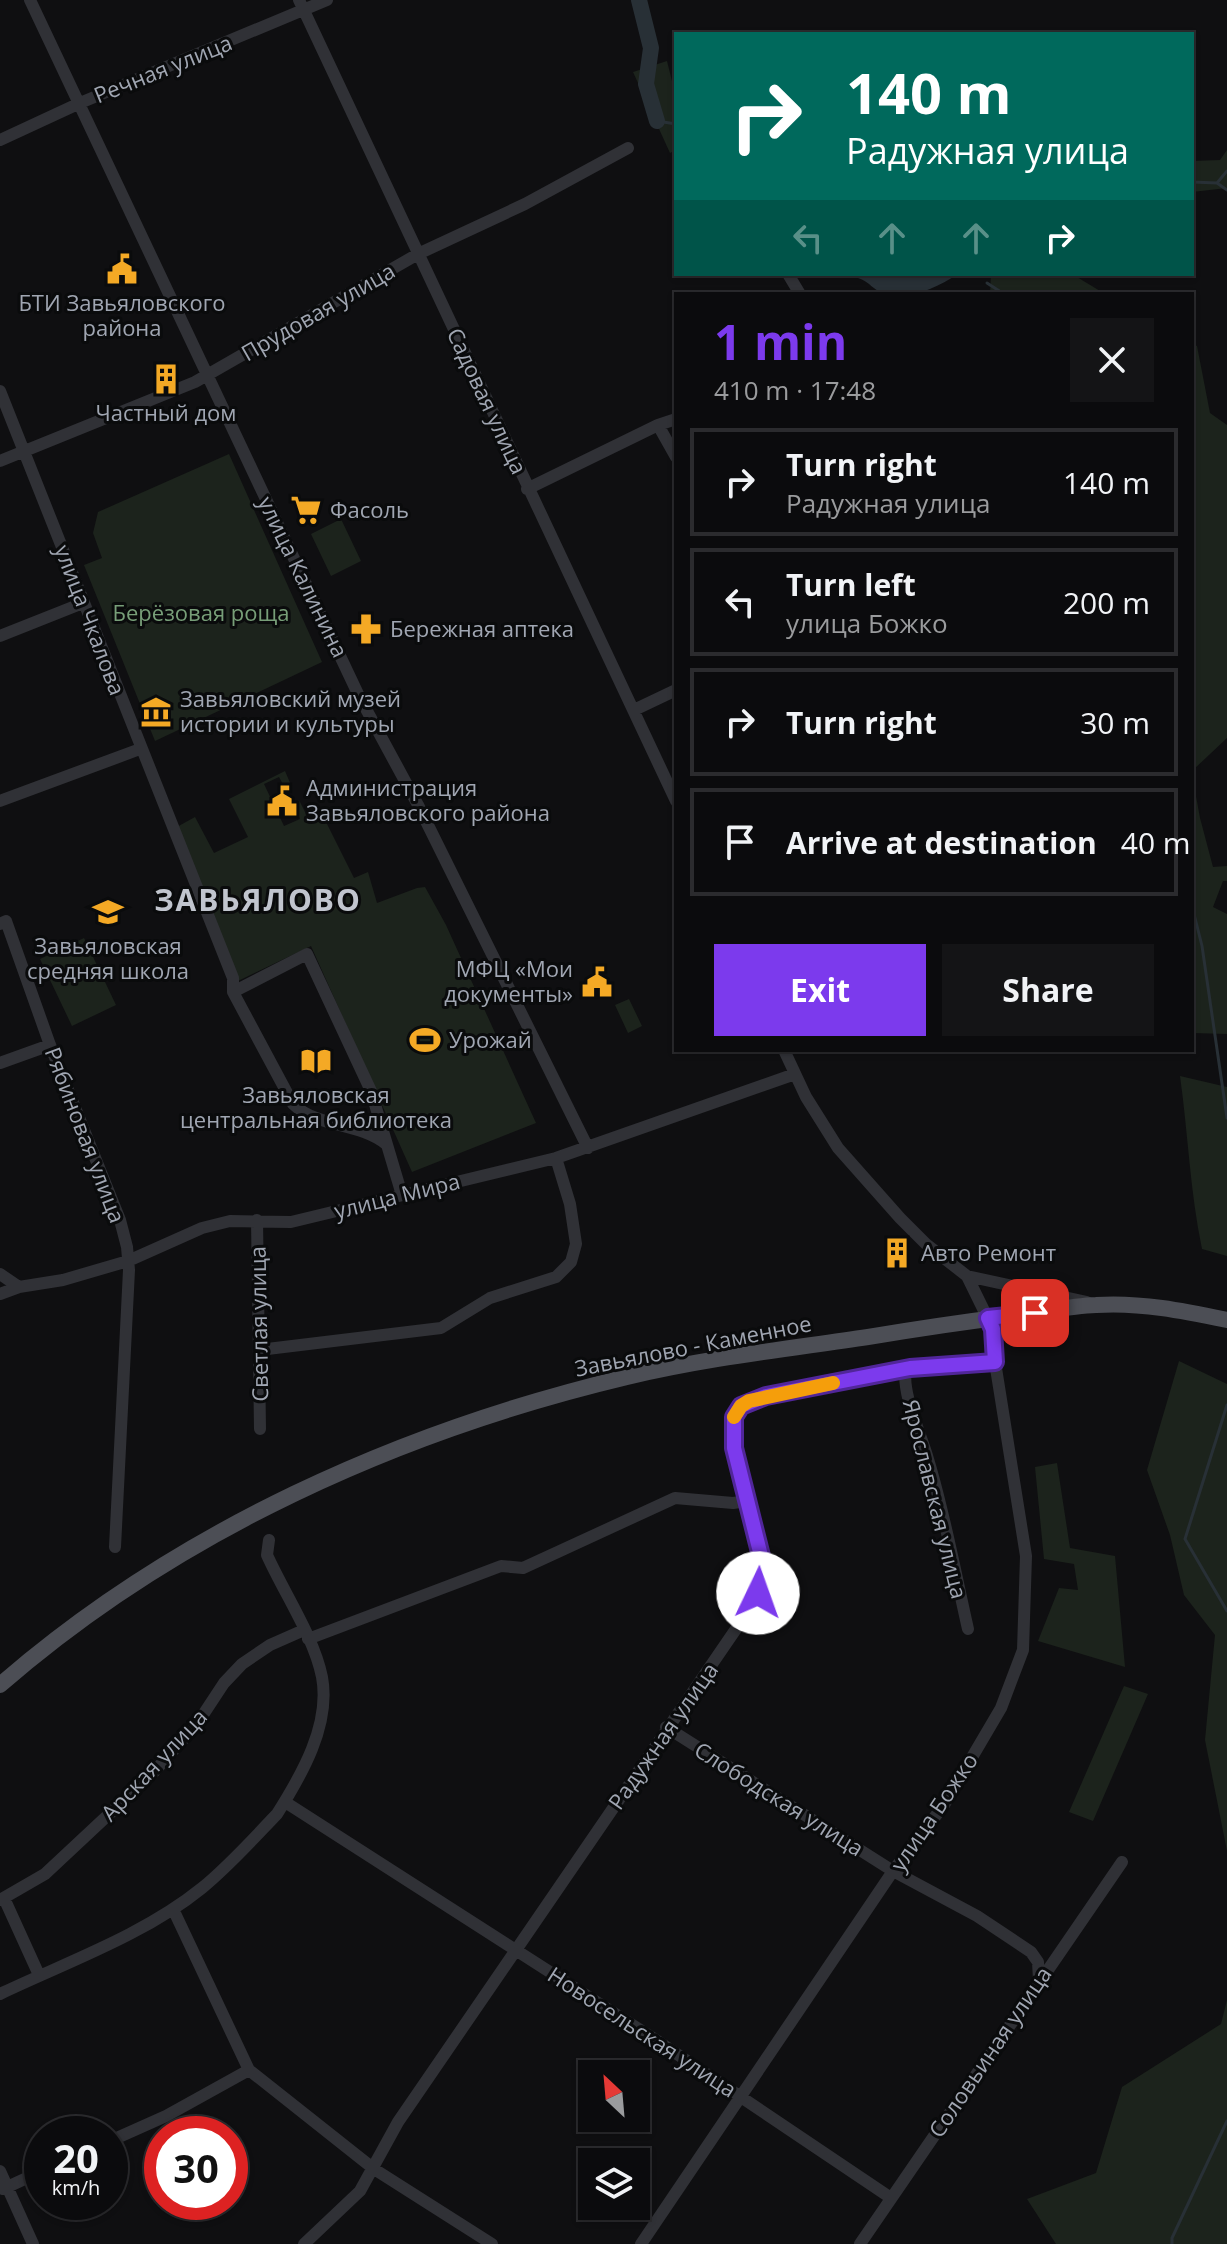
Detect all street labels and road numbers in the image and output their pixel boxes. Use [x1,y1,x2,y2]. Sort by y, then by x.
street label: Речная улица [89,27,236,109]
street label: Прудовая улица [235,255,400,367]
street label: Садовая улица [441,322,535,479]
street label: улица Калинина [252,491,356,662]
street label: улица Чкалова [48,540,133,699]
street label: Рябиновая улица [39,1042,133,1227]
street label: улица Мира [331,1165,463,1225]
street label: Светлая улица [242,1246,274,1402]
street label: Завьялово - Каменное [572,1307,814,1383]
street label: Ярославская улица [897,1396,975,1601]
street label: Радужная улица [600,1656,724,1815]
street label: Арская улица [94,1702,213,1827]
street label: Слободская улица [689,1734,870,1862]
street label: улица Божко [882,1746,984,1877]
street label: Новосельская улица [542,1959,743,2103]
street label: Соловьиная улица [921,1960,1058,2143]

